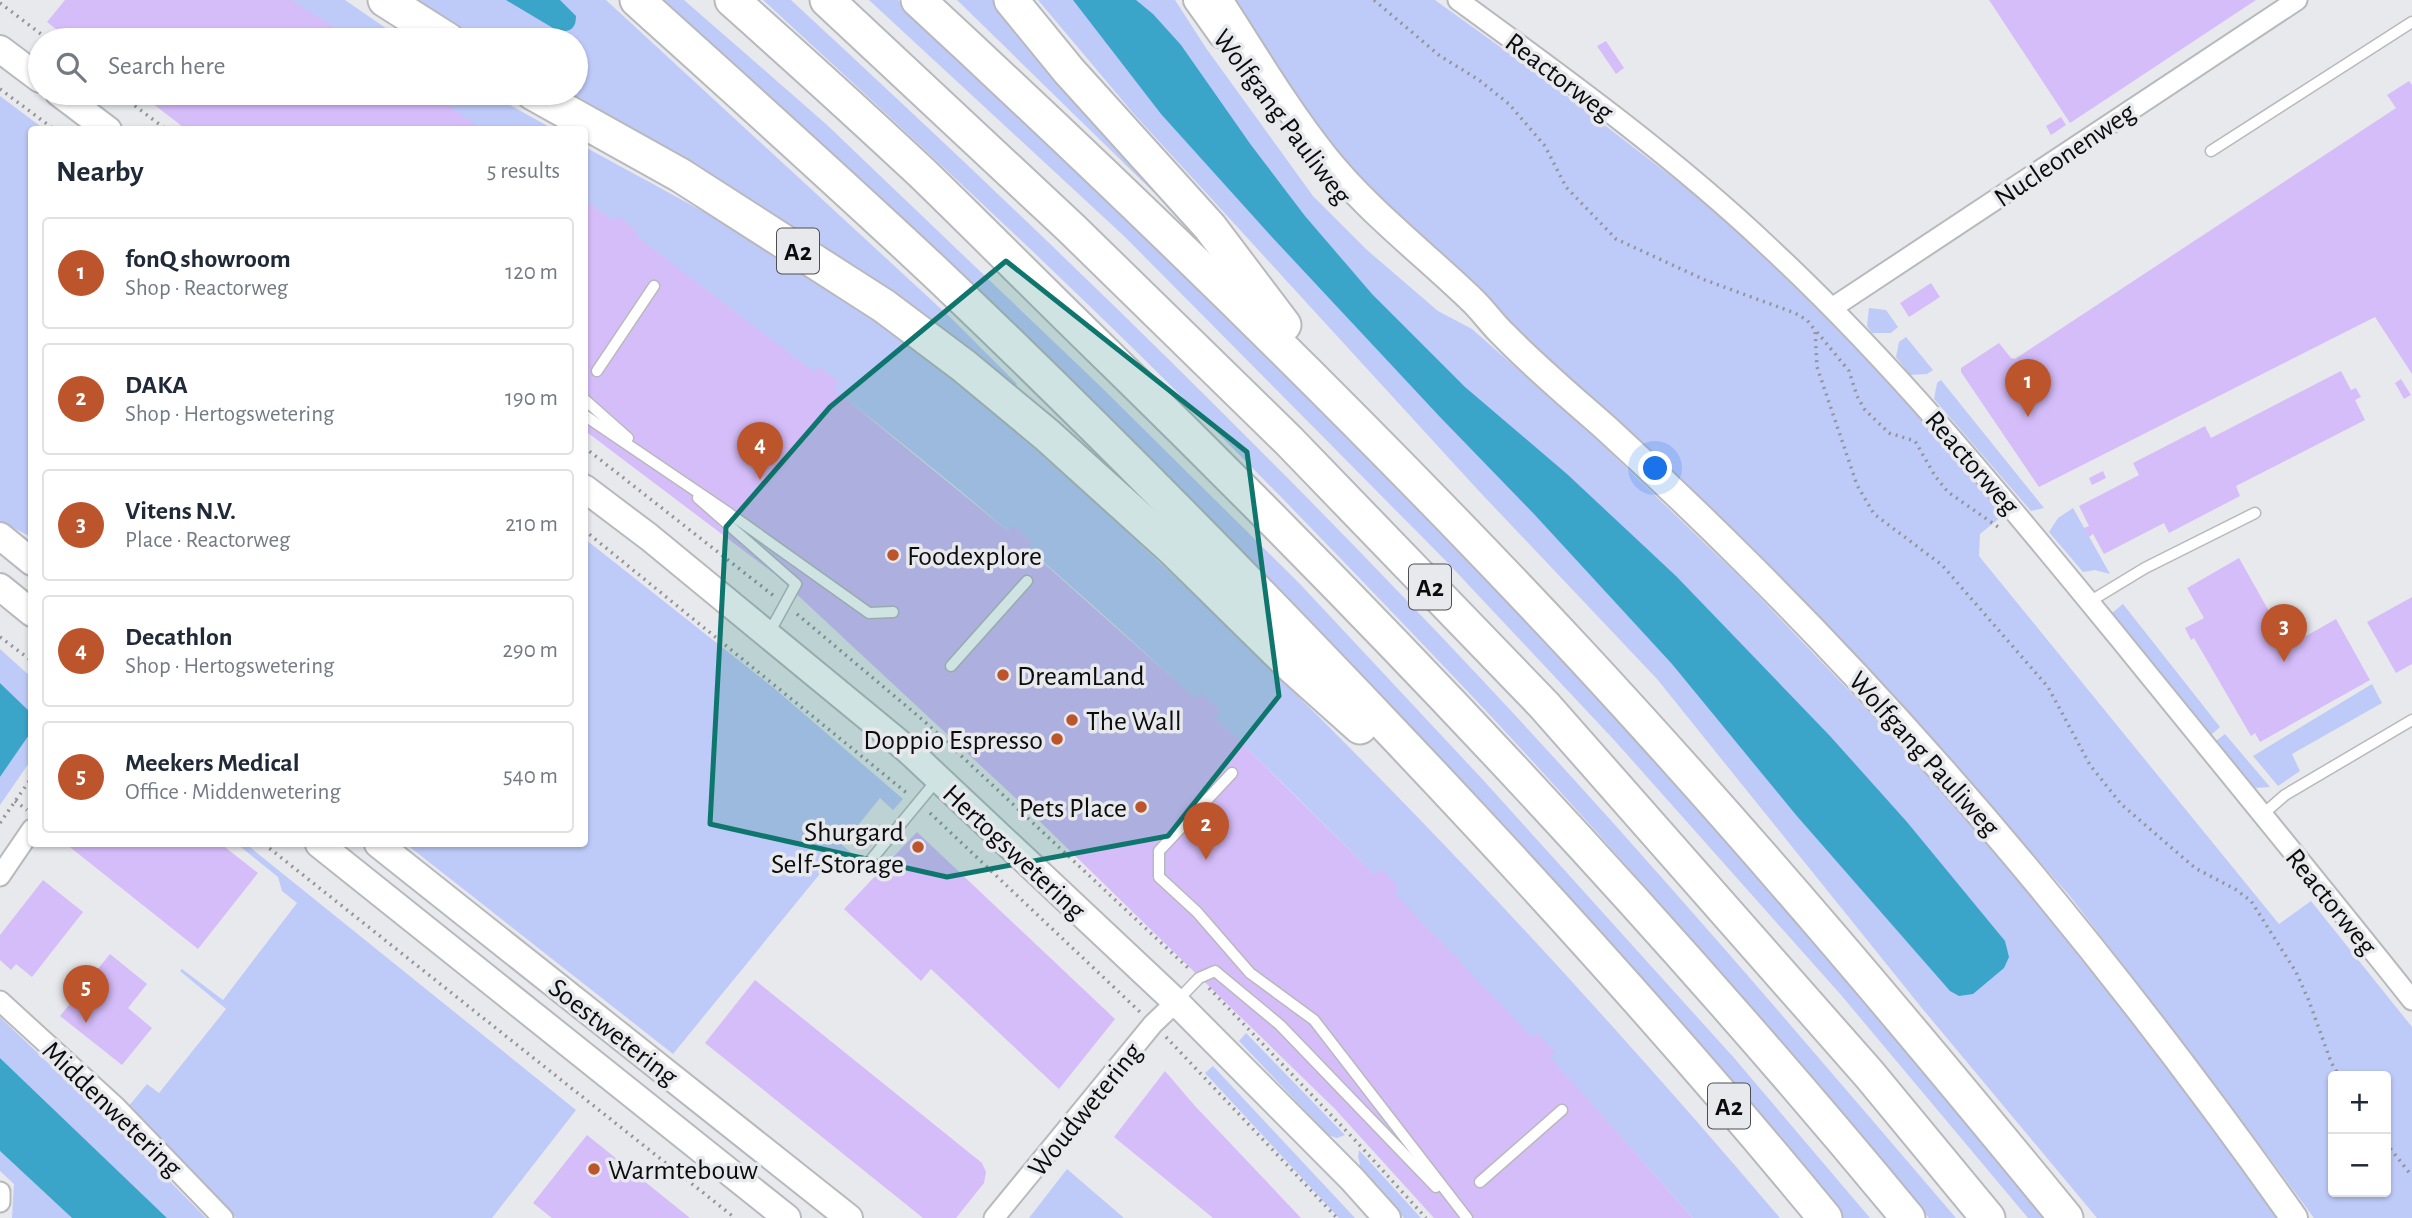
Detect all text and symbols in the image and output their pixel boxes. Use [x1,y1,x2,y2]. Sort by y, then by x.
street label: Wolfgang Pauliweg [1207,25,1356,210]
search box [28,28,588,105]
street label: Reactorweg [1500,28,1618,127]
icon: search [52,48,90,86]
text: Search here [108,53,226,79]
street label: Nucleonenweg [1990,98,2141,213]
text: Nearby [56,157,144,187]
text: 5 results [487,160,560,183]
road number: A2 [777,228,819,274]
text: fonQ showroom [125,246,291,272]
text: 1 [77,261,85,284]
text: 120 m [505,261,558,284]
text: Shop · Reactorweg [125,277,288,300]
pin: 1 [2005,359,2051,417]
text: DAKA [125,372,188,398]
text: 2 [76,387,86,410]
text: 190 m [505,387,558,410]
text: Shop · Hertogswetering [125,403,334,426]
street label: Reactorweg [1919,406,2024,521]
pin: 4 [737,422,783,480]
your location [1638,451,1672,485]
text: Vitens N.V. [125,498,236,524]
text: 3 [76,513,86,536]
text: 210 m [505,513,558,536]
text: Place · Reactorweg [125,529,290,552]
place label: Foodexplore [907,543,1042,571]
marker: Foodexplore [885,547,901,563]
road number: A2 [1409,565,1451,610]
pin: 3 [2261,604,2307,662]
text: Decathlon [125,624,232,650]
text: 4 [75,639,87,662]
text: 290 m [502,639,558,662]
text: Shop · Hertogswetering [125,655,334,678]
place label: DreamLand [1017,663,1145,691]
marker: DreamLand [995,667,1011,683]
street label: Wolfgang Pauliweg [1843,667,2005,842]
place label: The Wall [1086,708,1182,736]
marker: The Wall [1064,712,1080,728]
place label: Doppio Espresso [863,727,1043,755]
marker: Doppio Espresso [1049,731,1065,747]
text: Meekers Medical [125,750,300,776]
text: 5 [76,765,86,788]
text: 540 m [503,765,558,788]
street label: Hertogswetering [937,780,1091,926]
text: Office · Middenwetering [125,781,341,804]
place label: Pets Place [1019,795,1127,823]
marker: Pets Place [1133,799,1149,815]
pin: 2 [1183,802,1229,860]
place label: Shurgard Self-Storage [771,819,904,879]
marker: Shurgard Self-Storage [910,839,926,855]
street label: Reactorweg [2280,844,2382,961]
pin: 5 [63,965,109,1023]
street label: Soestwetering [543,974,683,1092]
street label: Middenwetering [37,1036,187,1183]
street label: Woudwetering [1023,1038,1148,1182]
map controls [2328,1071,2391,1197]
button: + [2328,1071,2391,1134]
road number: A2 [1708,1084,1750,1128]
button: − [2328,1134,2391,1197]
place label: Warmtebouw [608,1157,758,1185]
marker: Warmtebouw [586,1161,602,1177]

